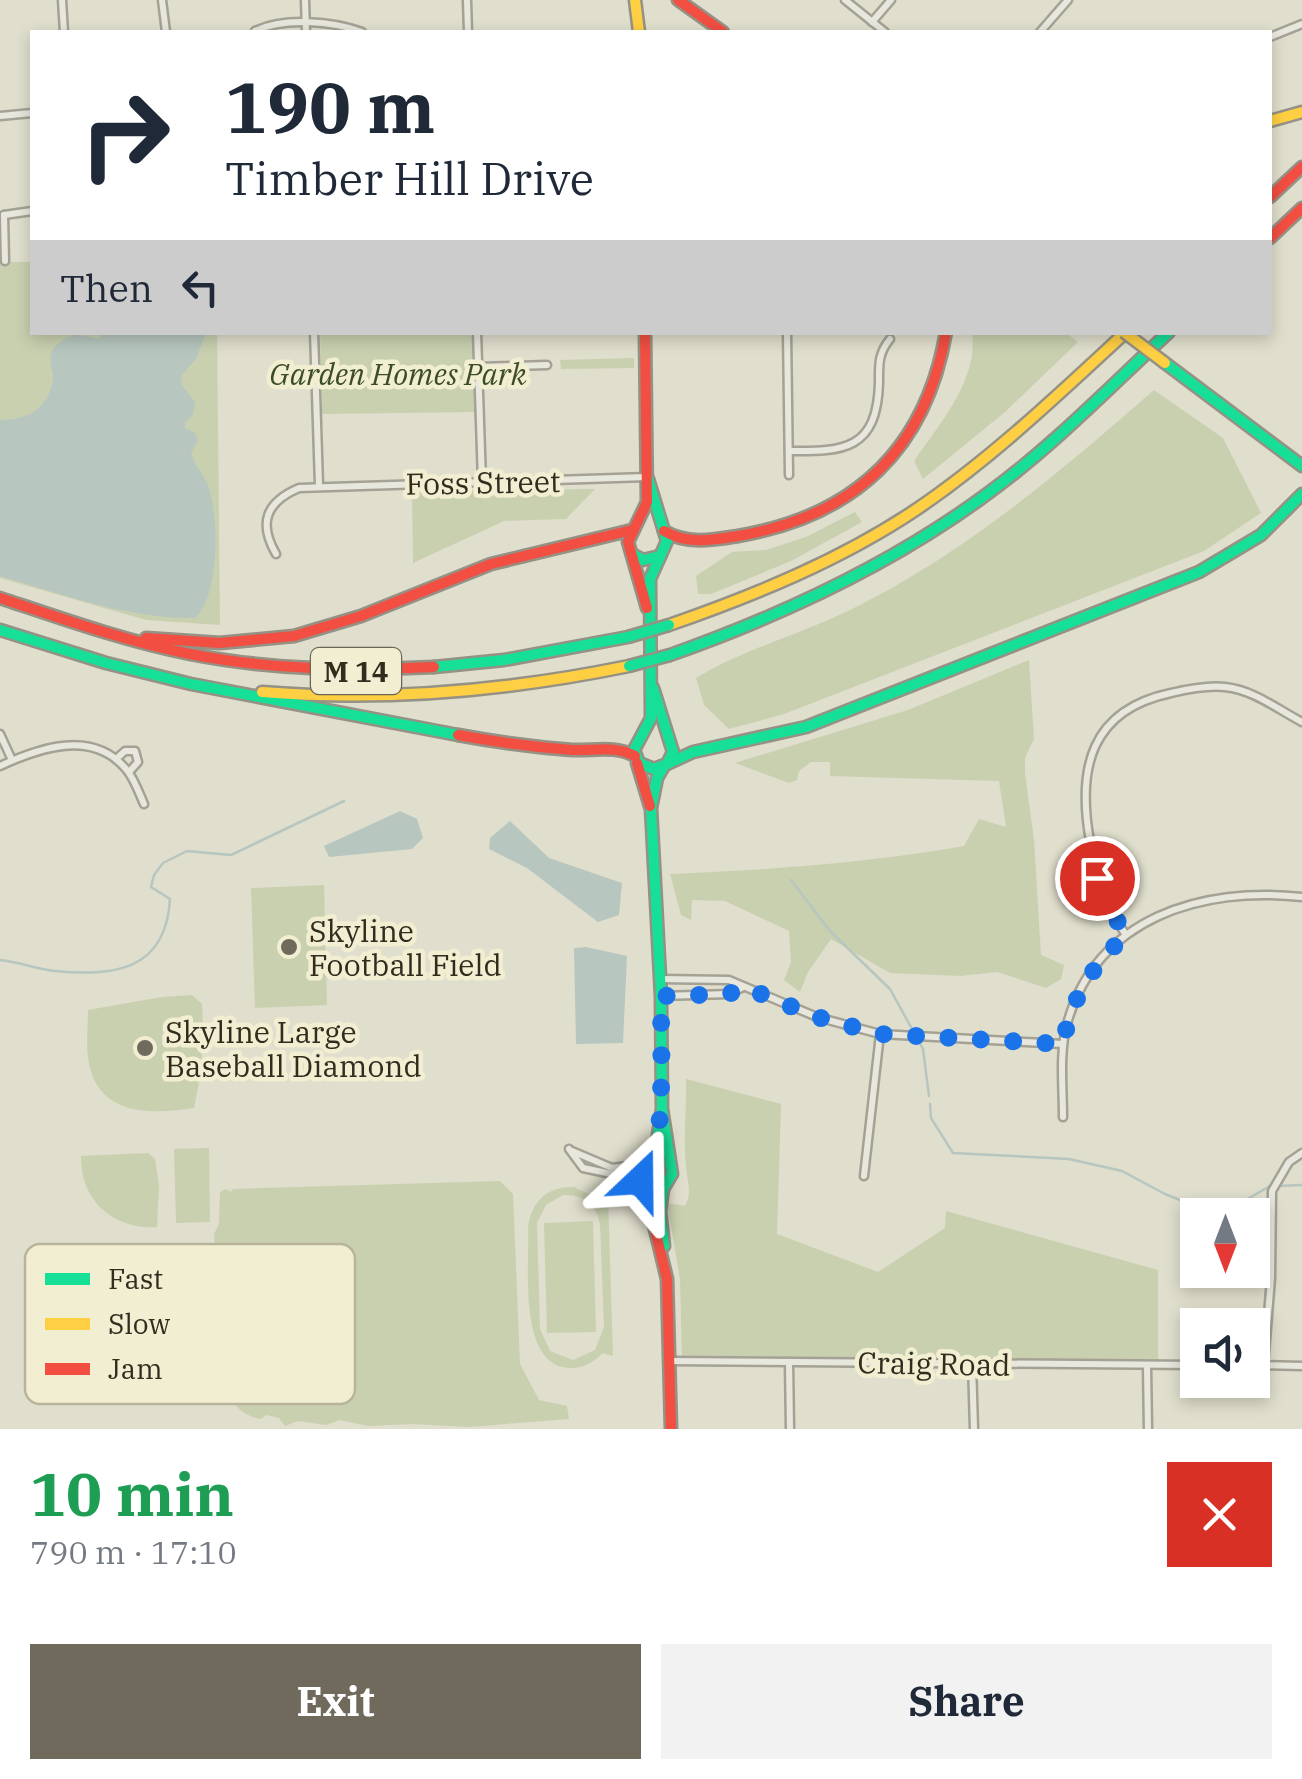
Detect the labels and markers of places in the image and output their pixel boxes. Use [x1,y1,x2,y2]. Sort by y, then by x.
pin [1055,836,1140,921]
place label: Skyline Football Field [309,911,502,984]
marker: Skyline Football Field [278,936,300,958]
place label: Skyline Large Baseball Diamond [165,1012,422,1085]
marker: Skyline Large Baseball Diamond [134,1037,156,1059]

